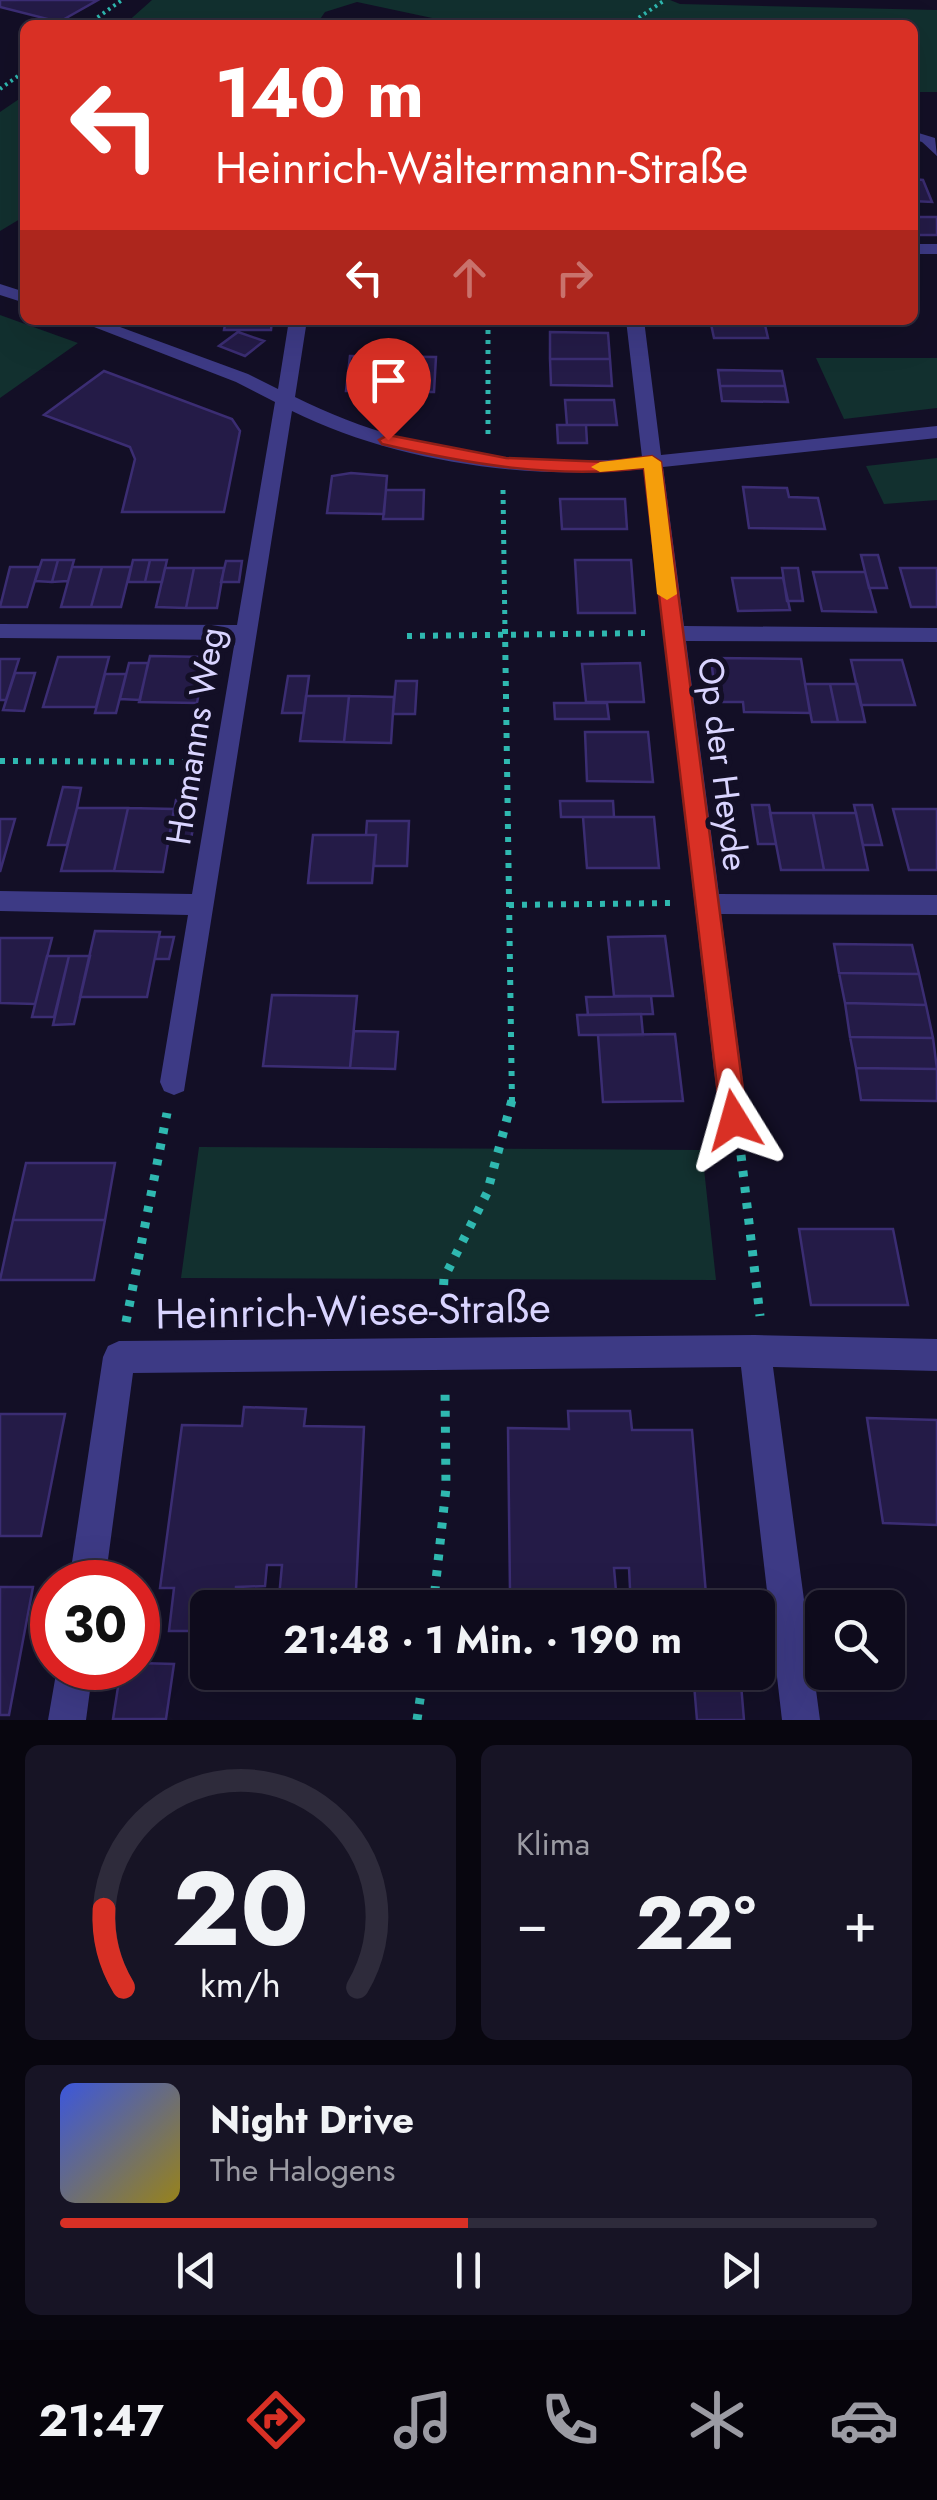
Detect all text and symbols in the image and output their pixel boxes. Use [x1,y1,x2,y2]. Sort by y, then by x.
text: 140 m [215,42,424,143]
icon: left [50,60,180,190]
text: Heinrich-Wältermann-Straße [215,135,748,200]
icon: left [337,250,392,305]
icon: ahead [442,250,497,305]
icon: right [547,250,602,305]
pin [346,338,431,441]
icon: arrive [361,353,416,408]
street label: Homanns Weg [153,624,237,848]
street label: Op der Heyde [685,655,761,873]
position arrow [682,1068,786,1172]
street label: Heinrich-Wiese-Straße [155,1277,551,1344]
speed limit sign: 30 [30,1560,160,1690]
map controls [805,1590,905,1690]
button: search [805,1590,905,1690]
text: 21:48 · 1 Min. · 190 m [283,1612,682,1667]
text: Klima [516,1821,590,1867]
text: 20 [172,1834,309,1984]
text: 22° [635,1869,756,1977]
text: − [516,1883,548,1963]
text: + [843,1883,877,1963]
text: km/h [200,1959,281,2010]
text: Night Drive [210,2092,414,2147]
text: The Halogens [210,2147,395,2193]
icon: previous [169,2243,224,2298]
icon: pause [441,2243,496,2298]
icon: next [713,2243,768,2298]
icon: directions [241,2385,311,2455]
icon: music [388,2385,458,2455]
icon: phone [535,2385,605,2455]
icon: climate [682,2385,752,2455]
icon: car [829,2385,899,2455]
text: 21:47 [38,2388,164,2453]

